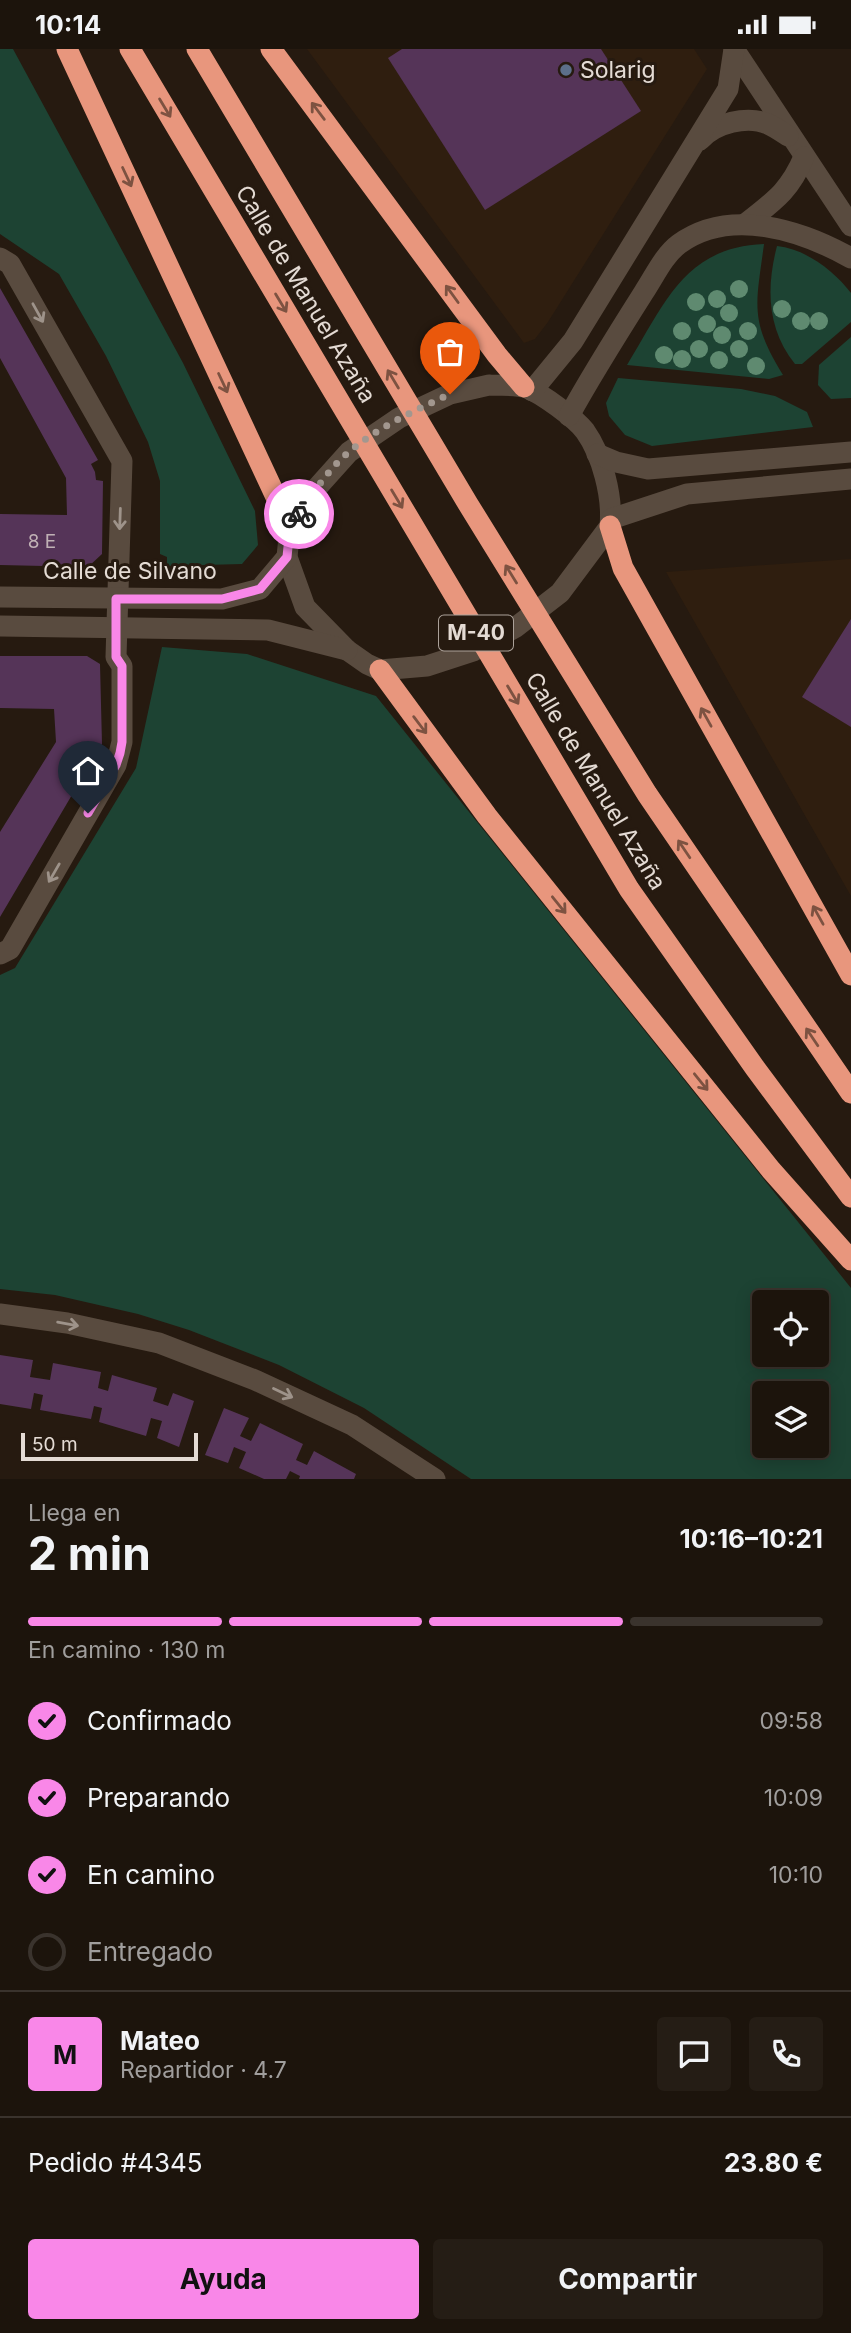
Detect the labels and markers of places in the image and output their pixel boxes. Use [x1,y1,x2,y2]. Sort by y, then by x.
place label: Solarig [580,56,656,84]
marker: Solarig [558,62,574,78]
pin [420,322,480,394]
pin [58,741,118,813]

